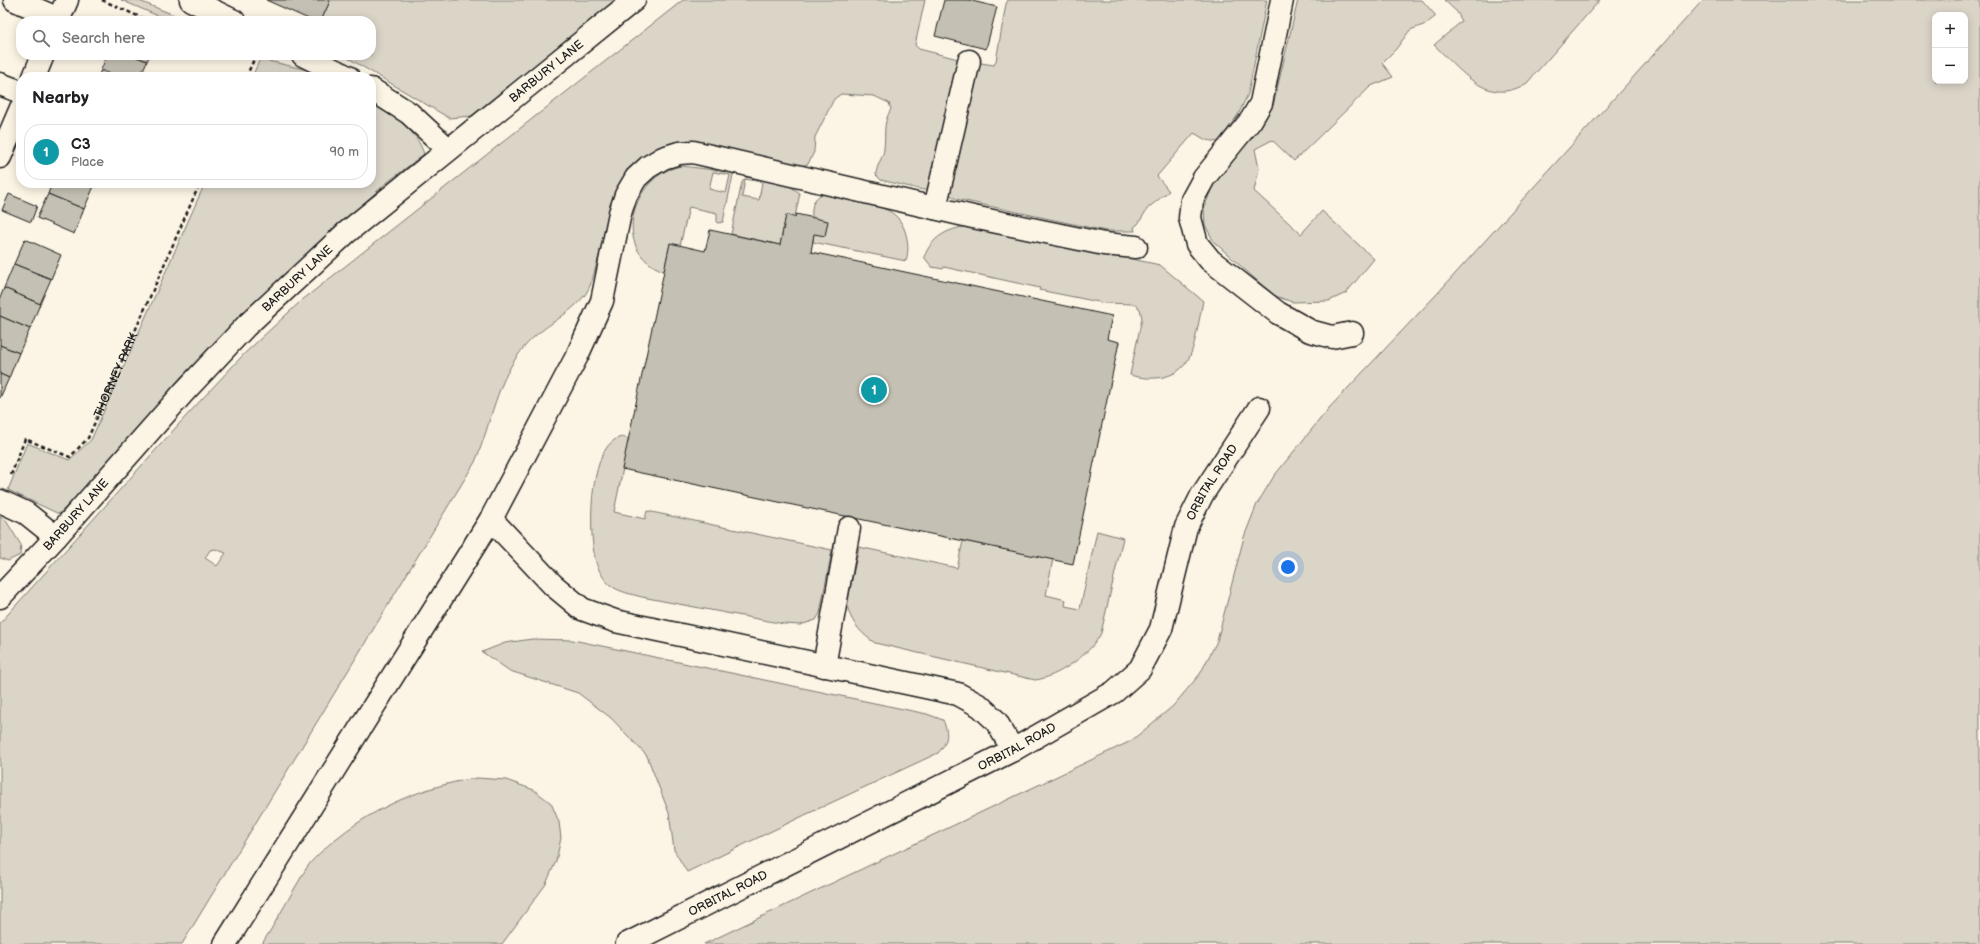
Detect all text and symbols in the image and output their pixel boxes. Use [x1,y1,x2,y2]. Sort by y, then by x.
map controls [1932,12,1968,84]
button: + [1932,12,1968,48]
search box [16,16,376,60]
icon: search [30,27,52,49]
text: Search here [62,29,145,48]
street label: BARBURY LANE [506,37,586,106]
button: − [1932,48,1968,84]
text: Nearby [32,88,89,108]
text: C3 [71,135,90,154]
text: 1 [43,144,49,160]
text: 90 m [330,144,359,160]
text: Place [71,154,104,170]
street label: BARBURY LANE [259,242,336,315]
street label: THORNEY PARK [90,330,141,420]
pin: 1 [861,375,887,405]
street label: ORBITAL ROAD [1183,441,1241,523]
street label: BARBURY LANE [40,475,112,554]
your location [1278,557,1298,577]
street label: ORBITAL ROAD [975,719,1059,774]
street label: ORBITAL ROAD [686,867,770,919]

